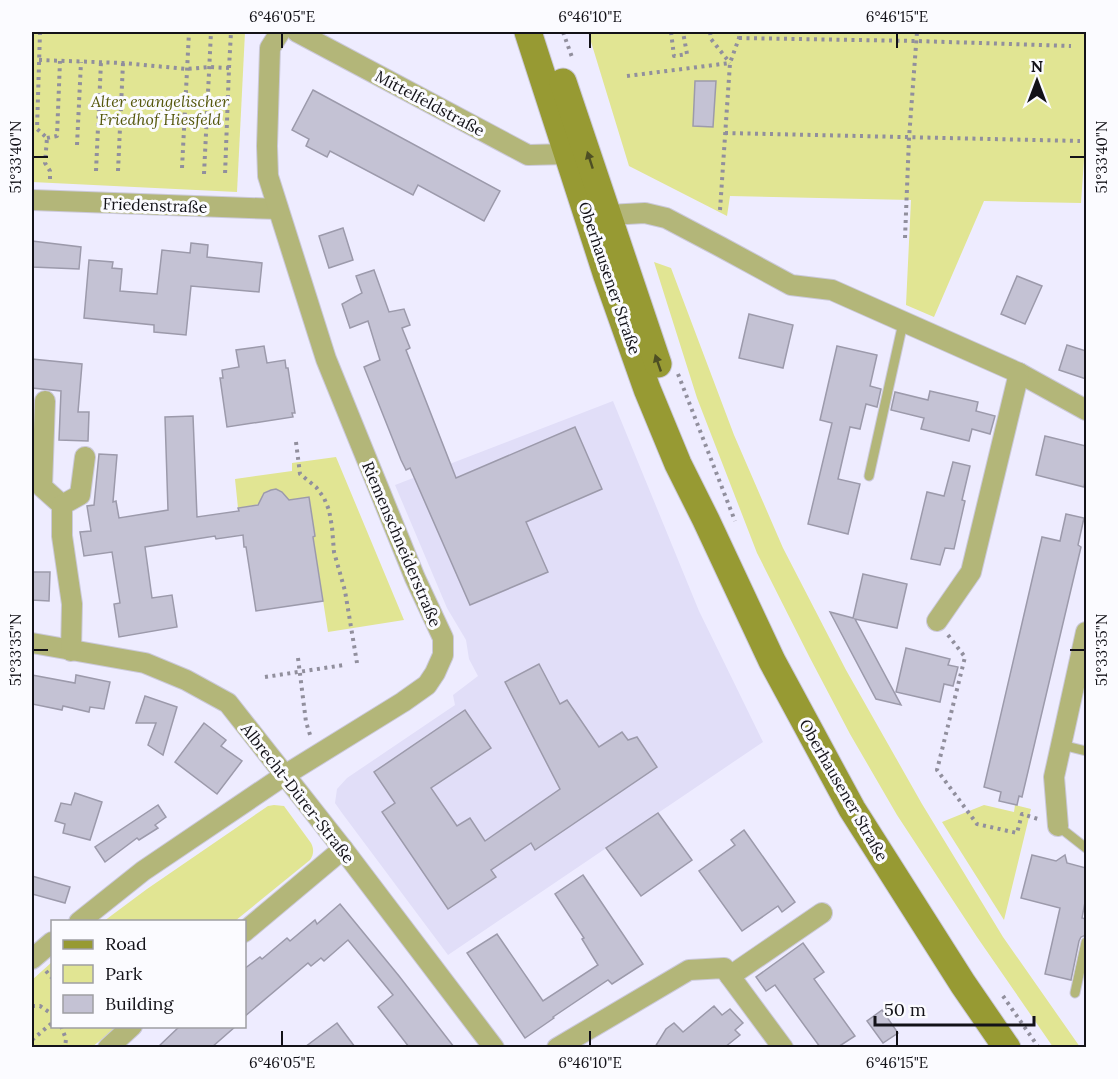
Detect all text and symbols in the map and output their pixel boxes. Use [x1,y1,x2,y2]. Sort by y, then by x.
text: 6°46'05"E [249,7,315,26]
text: 6°46'10"E [558,7,622,26]
text: 6°46'15"E [866,7,928,26]
north arrow [1007,51,1067,111]
text: N [1031,56,1043,76]
street label: Mittelfeldstraße [372,66,488,140]
park label: Alter evangelischer Friedhof Hiesfeld [90,91,230,129]
text: 51°33'40"N [6,121,25,193]
text: 51°33'40"N [1092,121,1111,193]
one-way arrow [585,151,594,169]
street label: Friedenstraße [102,193,208,217]
street label: Oberhausener Straße [574,199,646,357]
one-way arrow [653,354,662,372]
street label: Riemenschneiderstraße [358,458,446,630]
text: 51°33'35"N [6,614,25,686]
text: 51°33'35"N [1092,614,1111,686]
street label: Oberhausener Straße [795,716,893,865]
street label: Albrecht-Dürer-Straße [237,718,359,867]
legend [51,920,246,1028]
text: Road [105,932,147,955]
text: Park [105,962,143,985]
scale bar [875,989,1034,1027]
text: Building [105,992,175,1015]
text: 50 m [884,998,926,1021]
text: 6°46'05"E [249,1053,315,1072]
text: 6°46'10"E [558,1053,622,1072]
text: 6°46'15"E [866,1053,928,1072]

